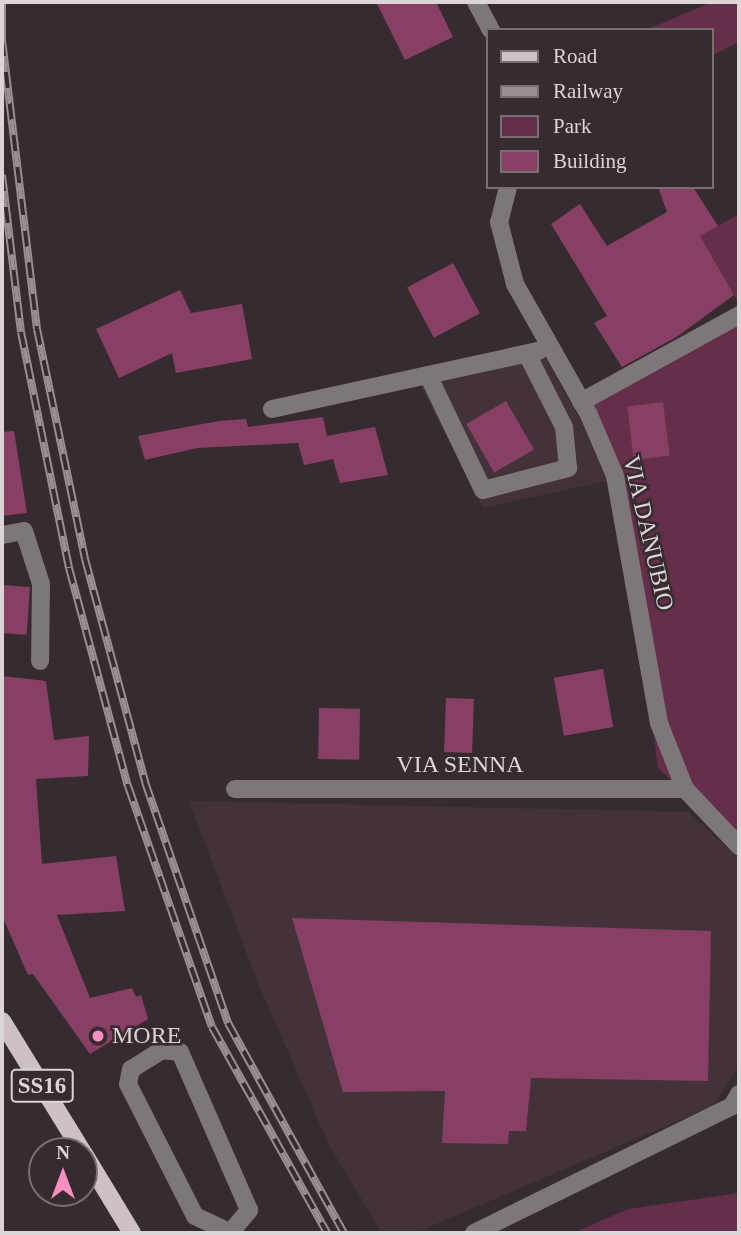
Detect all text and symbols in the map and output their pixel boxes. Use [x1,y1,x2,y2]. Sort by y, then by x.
legend [486,28,713,189]
text: Road [553,44,597,68]
text: Railway [553,79,623,103]
text: Park [553,114,592,138]
text: Building [553,149,627,173]
street label: VIA DANUBIO [616,452,680,614]
street label: VIA SENNA [396,751,524,779]
place label: MORE [112,1022,181,1050]
marker: MORE [90,1028,106,1044]
road number: SS16 [10,1066,74,1106]
north arrow [28,1137,98,1207]
text: N [56,1142,70,1163]

